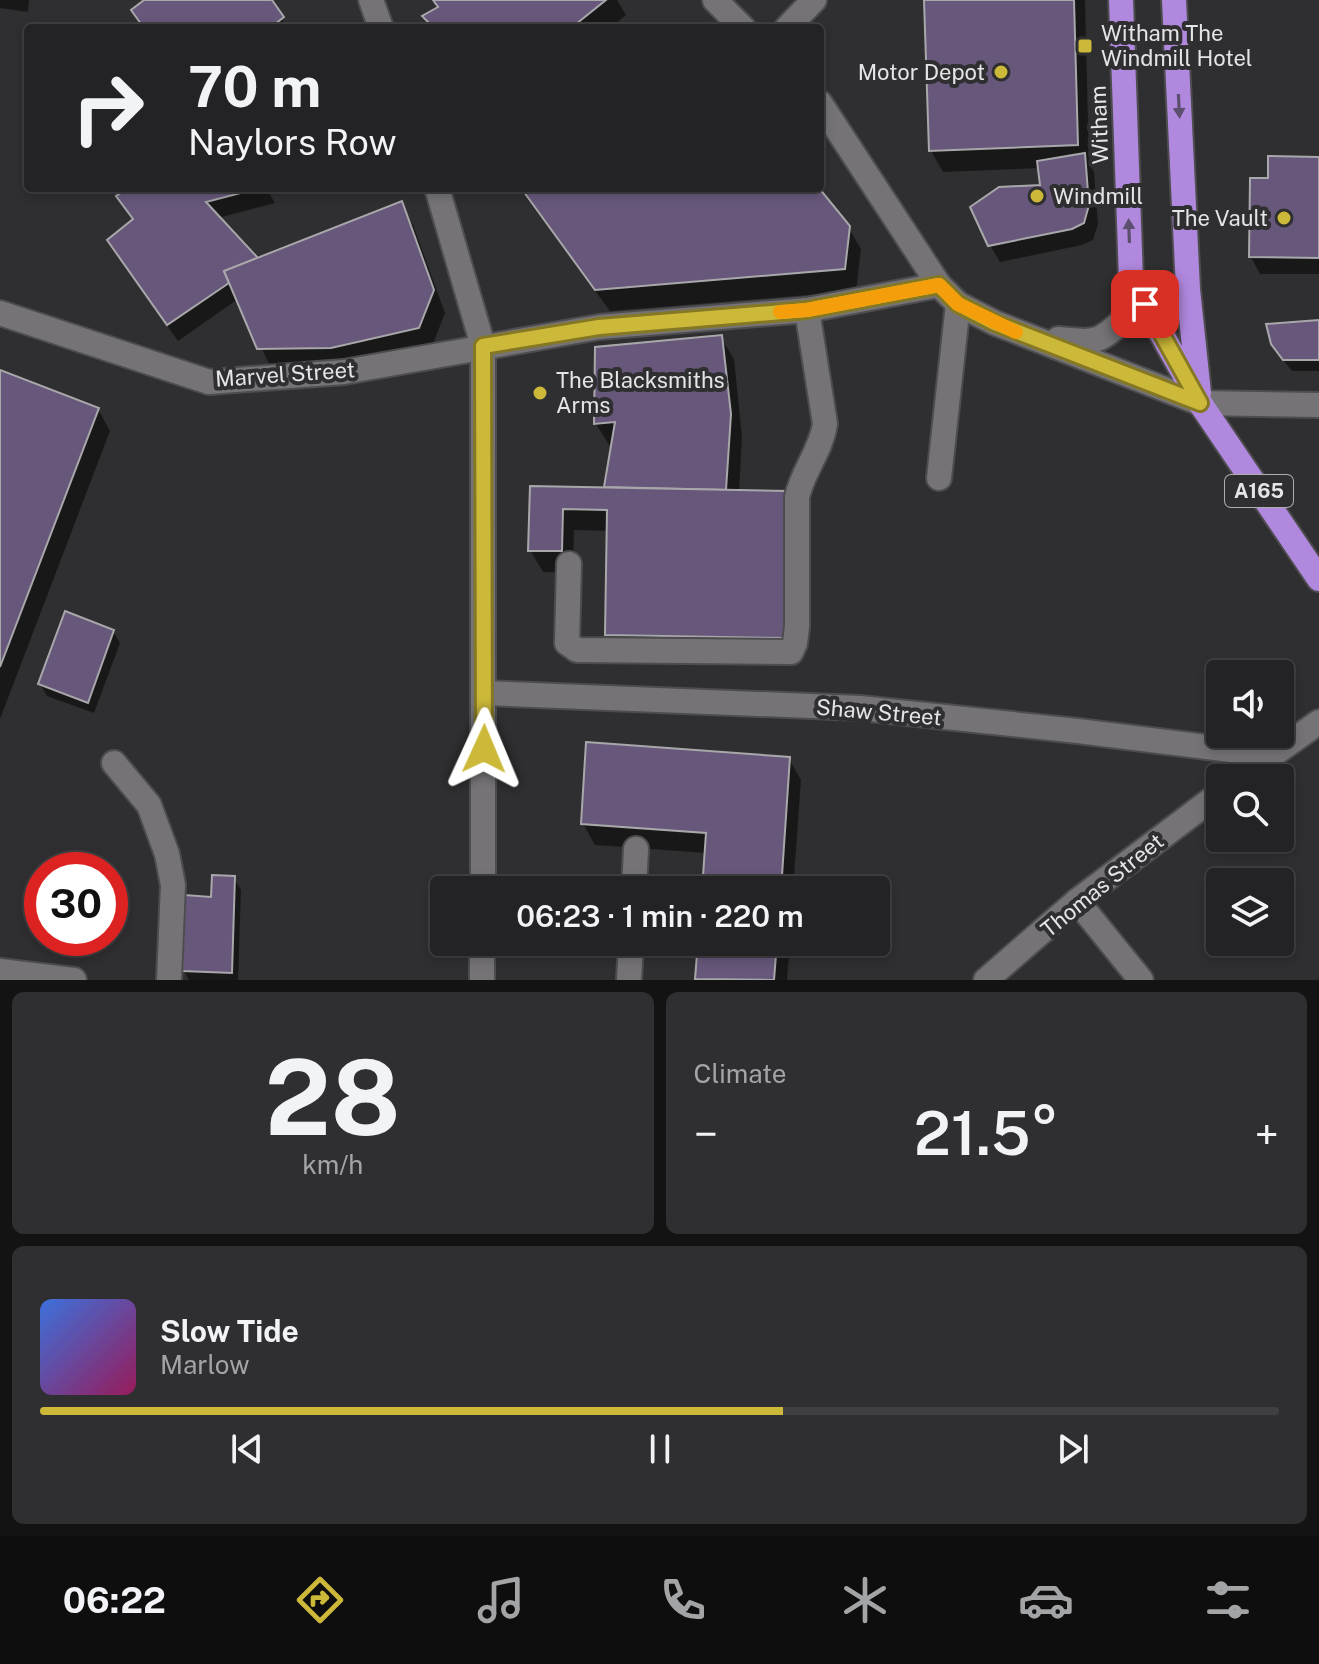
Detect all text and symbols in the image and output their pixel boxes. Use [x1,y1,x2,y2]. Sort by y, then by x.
place label: Witham The Windmill Hotel [1101,20,1253,71]
marker: Witham The Windmill Hotel [1076,37,1094,55]
text: 70 m [188,54,321,120]
icon: right [56,56,160,160]
place label: Motor Depot [858,59,985,85]
marker: Motor Depot [992,63,1010,81]
street label: Witham [1085,85,1113,165]
one-way arrow [1173,94,1186,119]
text: Naylors Row [188,121,397,163]
place label: Windmill [1053,183,1143,209]
marker: Windmill [1028,187,1046,205]
place label: The Vault [1172,205,1268,231]
marker: The Vault [1275,209,1293,227]
one-way arrow [1123,218,1136,243]
pin [1111,270,1179,338]
icon: arrive [1123,282,1167,326]
street label: Marvel Street [214,356,356,392]
place label: The Blacksmiths Arms [556,367,725,418]
marker: The Blacksmiths Arms [531,384,549,402]
road number: A165 [1225,475,1293,507]
map controls [1206,660,1294,956]
button: sound [1206,660,1294,748]
street label: Shaw Street [815,694,943,730]
position arrow [442,707,526,791]
button: search [1206,764,1294,852]
street label: Thomas Street [1036,828,1168,942]
speed limit sign: 30 [24,852,128,956]
button: layers [1206,868,1294,956]
text: 06:23 · 1 min · 220 m [516,898,804,934]
text: 28 [265,1036,401,1158]
text: Climate [694,1058,787,1089]
text: 21.5° [914,1098,1059,1169]
text: − [694,1108,718,1160]
text: + [1255,1108,1279,1160]
text: km/h [302,1149,363,1180]
text: Slow Tide [160,1313,299,1349]
text: Marlow [160,1349,250,1380]
icon: previous [225,1427,269,1471]
icon: pause [638,1427,682,1471]
icon: next [1051,1427,1095,1471]
icon: directions [292,1572,348,1628]
icon: music [473,1572,529,1628]
icon: phone [655,1572,711,1628]
icon: climate [837,1572,893,1628]
icon: car [1018,1572,1074,1628]
icon: filters [1200,1572,1256,1628]
text: 06:22 [63,1579,166,1621]

